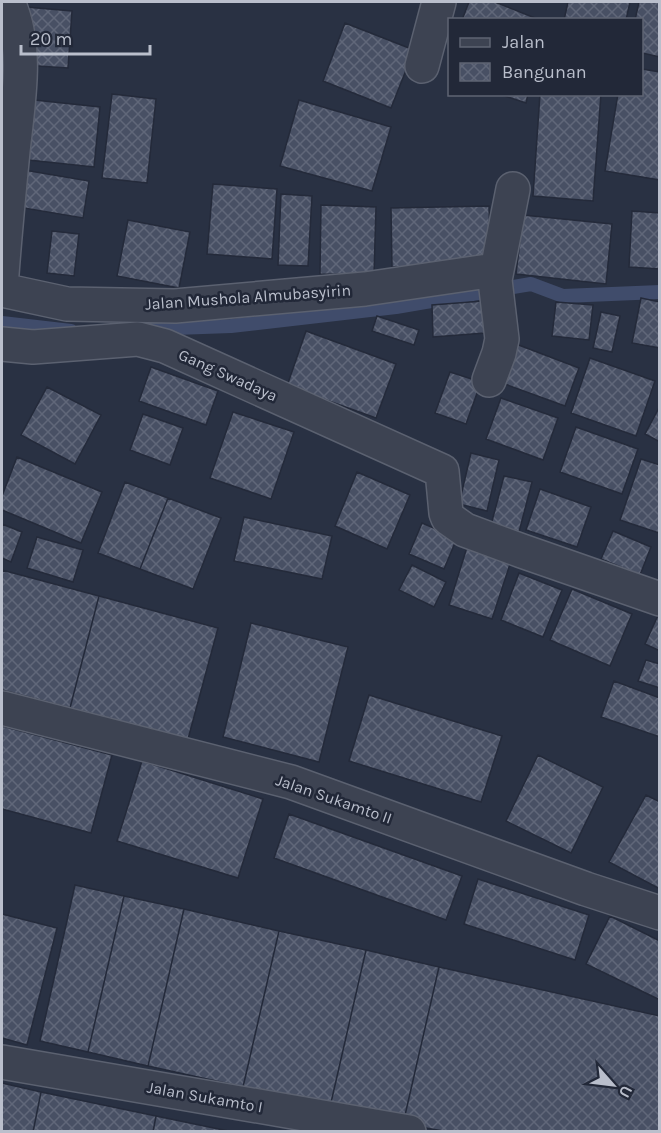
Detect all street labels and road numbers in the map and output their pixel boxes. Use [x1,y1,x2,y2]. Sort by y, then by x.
street label: Jalan Mushola Almubasyirin [144,280,352,314]
street label: Gang Swadaya [176,345,280,405]
street label: Jalan Sukamto II [273,770,395,828]
street label: Jalan Sukamto I [146,1077,264,1117]

